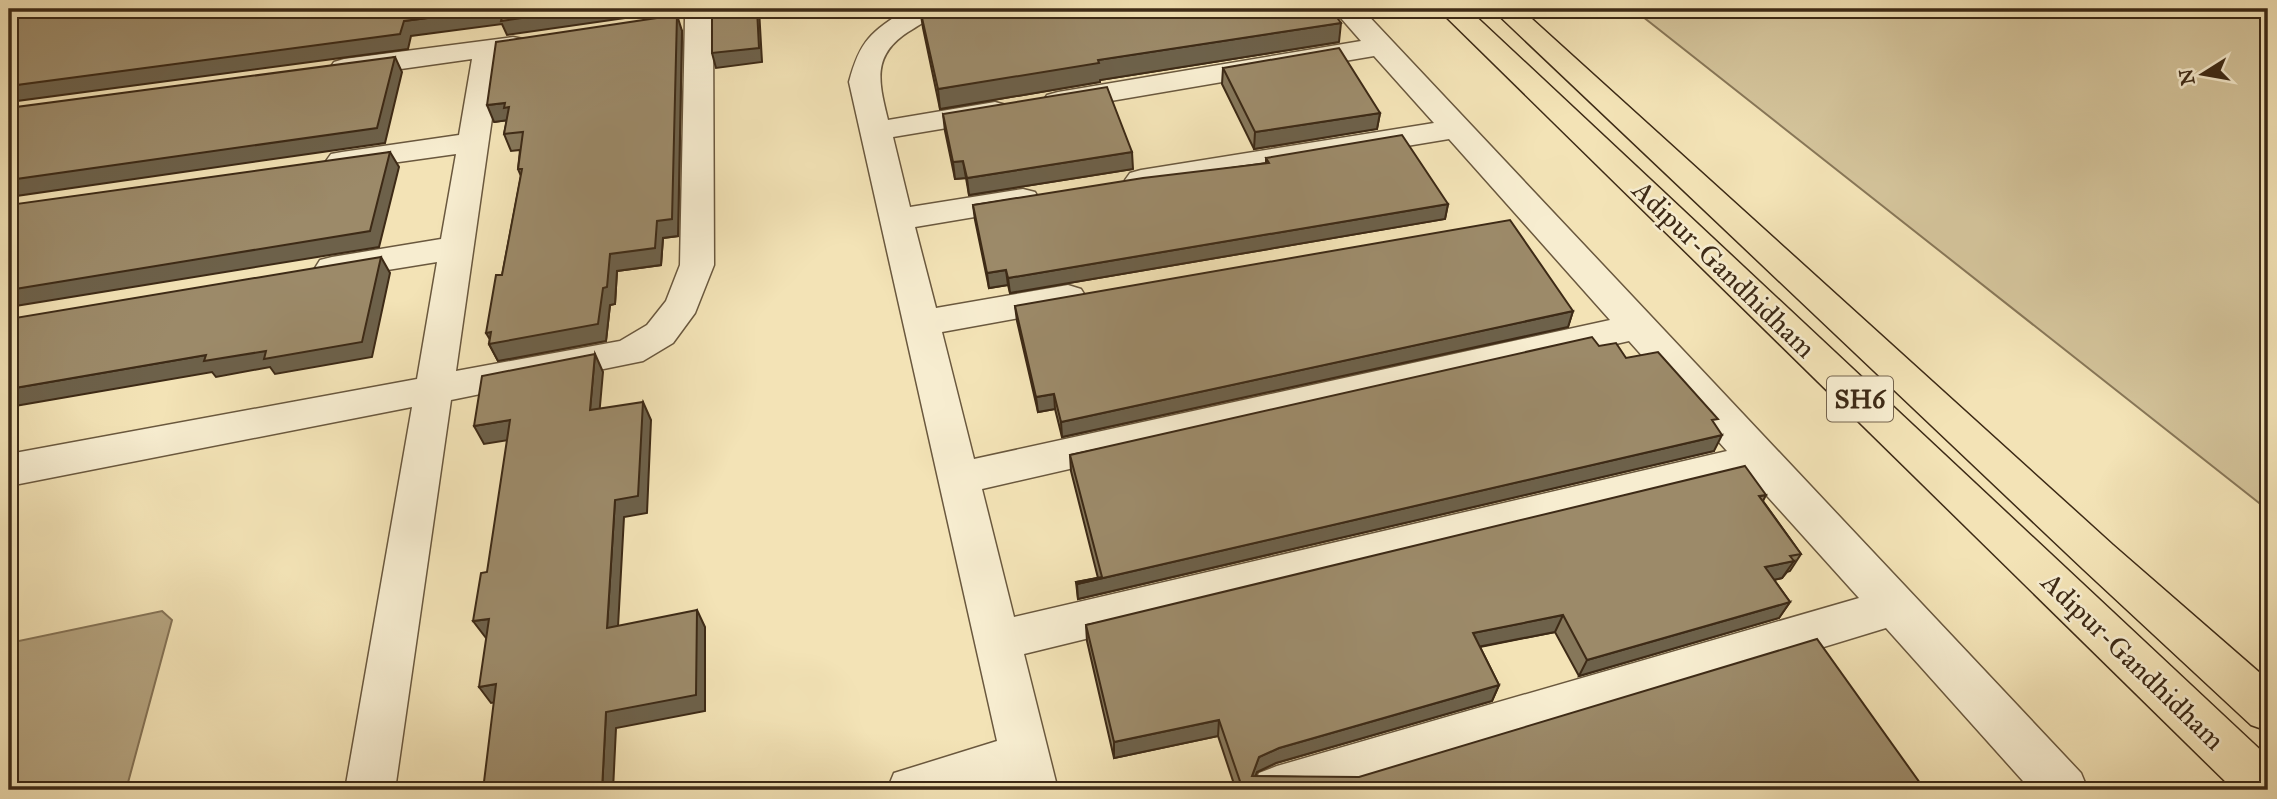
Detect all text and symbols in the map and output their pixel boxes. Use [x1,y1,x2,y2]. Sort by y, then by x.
north arrow [2168,38,2238,108]
text: N [2174,67,2200,87]
street label: Adipur-Gandhidham [1624,172,1823,365]
road number: SH6 [1827,376,1893,422]
street label: Adipur-Gandhidham [2033,564,2232,757]

